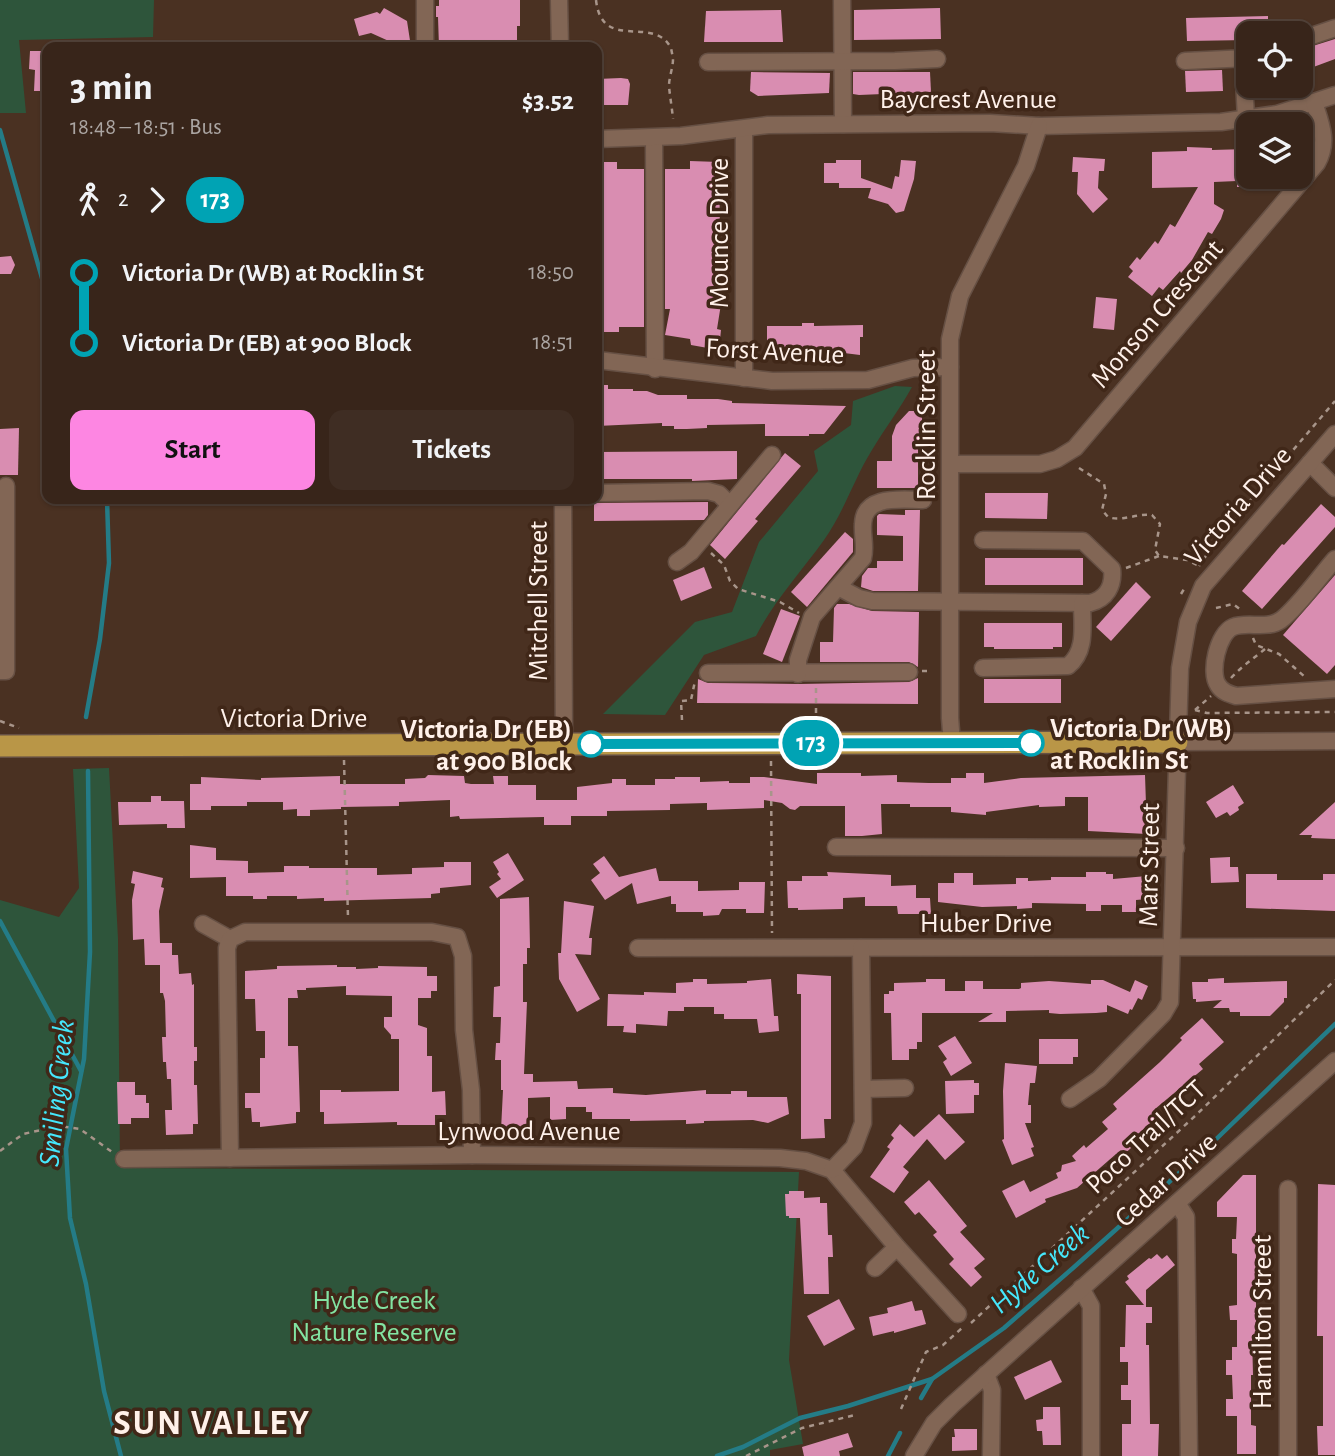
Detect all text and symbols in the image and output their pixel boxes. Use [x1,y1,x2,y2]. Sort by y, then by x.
map controls [1236,21,1313,189]
button: locate [1236,21,1313,98]
text: 3 min [70,69,153,107]
street label: Baycrest Avenue [879,86,1057,114]
text: $3.52 [522,88,574,114]
button: layers [1236,112,1313,189]
text: 18:48 – 18:51 · Bus [70,116,222,139]
street label: Mounce Drive [706,158,734,308]
icon: walk [70,181,108,219]
icon: forward [138,181,176,219]
text: 2 [118,188,128,211]
text: 173 [200,188,230,212]
street label: Monson Crescent [1086,235,1229,394]
text: Victoria Dr (WB) at Rocklin St [122,260,424,286]
text: 18:50 [528,261,574,284]
text: Victoria Dr (EB) at 900 Block [122,330,412,356]
text: 18:51 [532,331,574,354]
street label: Forst Avenue [705,334,845,370]
street label: Rocklin Street [913,350,941,500]
button: Start [70,410,315,490]
button: Tickets [329,410,574,490]
street label: Victoria Drive [1180,442,1297,571]
street label: Mitchell Street [525,521,553,681]
street label: Victoria Drive [221,705,367,733]
place label: Victoria Dr (WB) at Rocklin St [1050,715,1232,775]
place label: Victoria Dr (EB) at 900 Block [400,716,572,776]
line badge: 173 [771,720,851,766]
marker: Victoria Dr (WB) at Rocklin St [1018,730,1044,756]
marker: Victoria Dr (EB) at 900 Block [578,731,604,757]
text: 173 [796,731,826,755]
street label: Mars Street [1135,803,1165,927]
street label: Huber Drive [920,910,1052,938]
water label: Smiling Creek [34,1018,80,1168]
street label: Poco Trail/TCT [1081,1075,1212,1200]
street label: Lynwood Avenue [437,1118,621,1146]
street label: Cedar Drive [1110,1128,1223,1233]
water label: Hyde Creek [984,1218,1095,1320]
street label: Hamilton Street [1249,1235,1277,1409]
park label: Hyde Creek Nature Reserve [291,1287,457,1347]
district label: SUN VALLEY [113,1406,311,1441]

